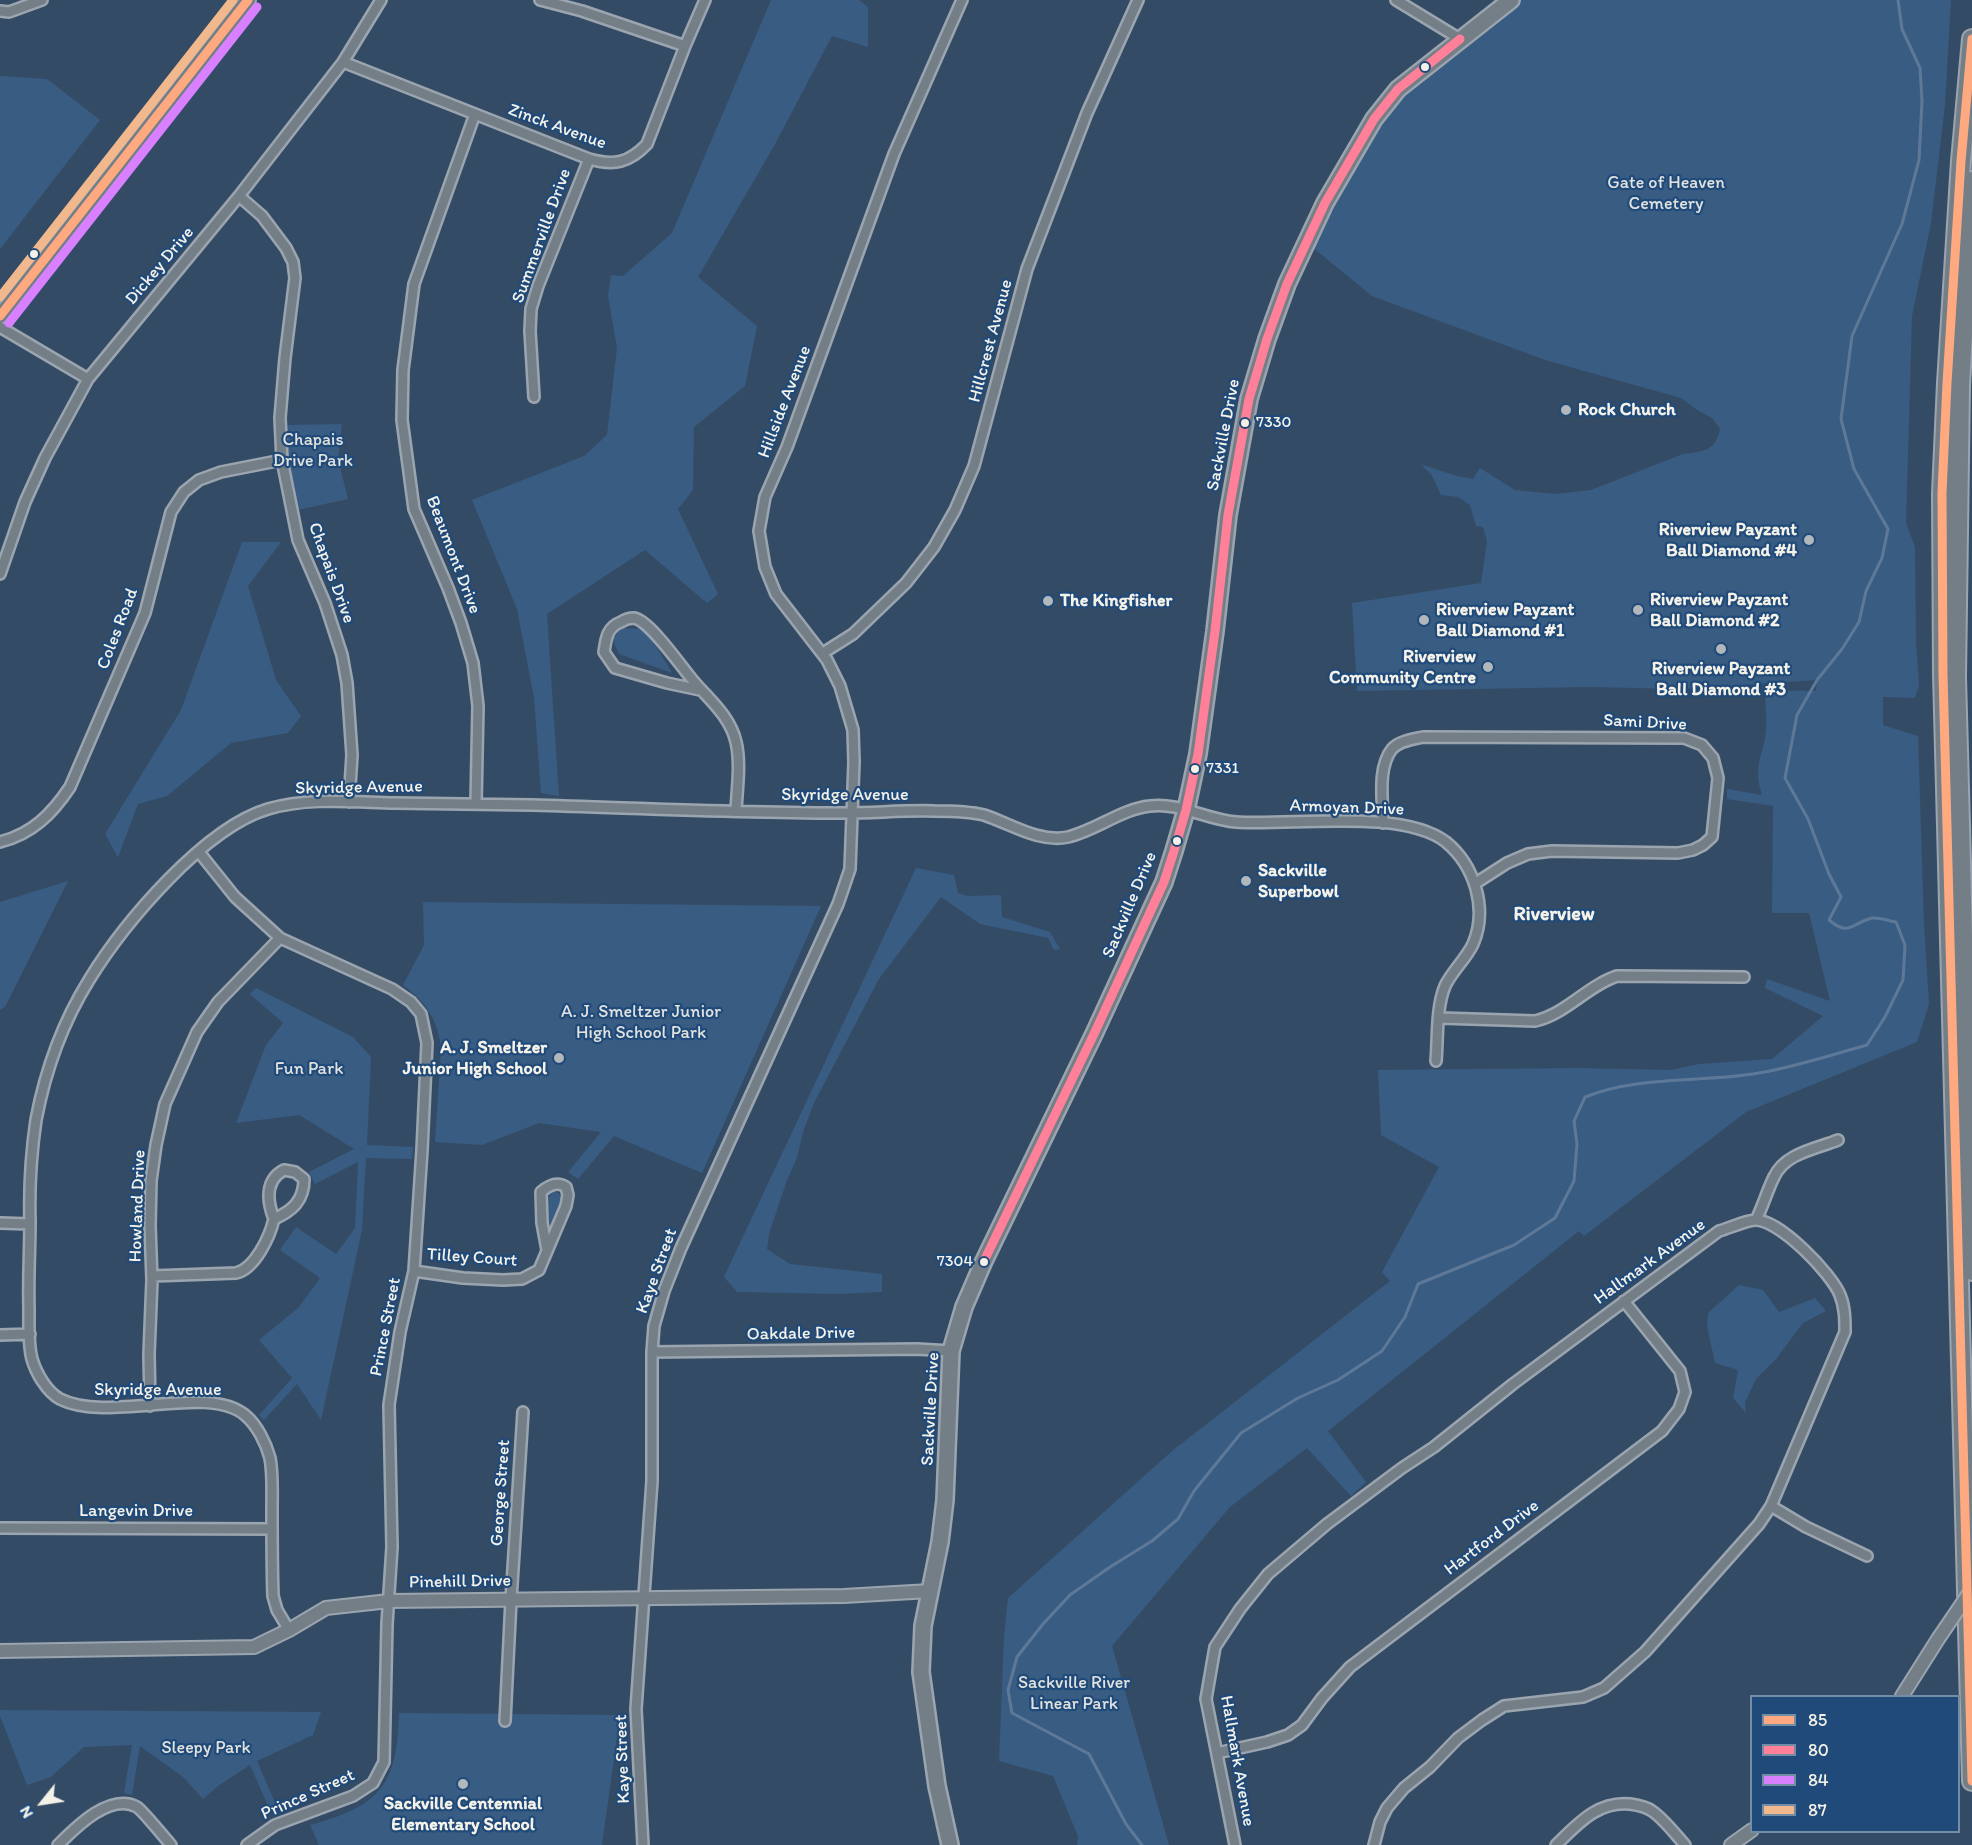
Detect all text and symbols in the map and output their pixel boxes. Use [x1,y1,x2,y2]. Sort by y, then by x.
unlabelled marker [1419,61,1431,73]
street label: Zinck Avenue [505,99,609,155]
street label: Summerville Drive [508,166,576,306]
park label: Gate of Heaven Cemetery [1607,172,1725,214]
street label: Dickey Drive [121,222,199,310]
unlabelled marker [28,248,40,260]
street label: Hillcrest Avenue [964,277,1018,405]
street label: Hillside Avenue [754,343,816,461]
street label: Sackville Drive [1203,377,1245,493]
place label: Rock Church [1578,399,1676,421]
marker: Rock Church [1559,403,1573,417]
place label: 7330 [1256,413,1291,433]
marker: 7330 [1239,417,1251,429]
park label: Chapais Drive Park [273,429,353,472]
street label: Beaumont Drive [421,493,485,617]
place label: Riverview Payzant Ball Diamond #4 [1659,519,1797,562]
street label: Chapais Drive [303,520,359,626]
marker: Riverview Payzant Ball Diamond #4 [1802,533,1816,547]
street label: Coles Road [93,585,143,673]
place label: Riverview Payzant Ball Diamond #2 [1650,589,1788,632]
place label: The Kingfisher [1060,590,1172,612]
marker: The Kingfisher [1041,594,1055,608]
place label: Riverview Payzant Ball Diamond #1 [1436,599,1574,642]
marker: Riverview Payzant Ball Diamond #2 [1631,603,1645,617]
marker: Riverview Payzant Ball Diamond #1 [1417,613,1431,627]
marker: Riverview Payzant Ball Diamond #3 [1714,642,1728,656]
place label: Riverview Community Centre [1329,646,1476,688]
place label: Riverview Payzant Ball Diamond #3 [1652,658,1790,700]
marker: Riverview Community Centre [1481,660,1495,674]
street label: Sami Drive [1603,710,1687,736]
place label: 7331 [1206,759,1239,779]
marker: 7331 [1189,763,1201,775]
street label: Skyridge Avenue [295,776,423,800]
street label: Skyridge Avenue [781,784,909,806]
street label: Armoyan Drive [1289,795,1405,821]
unlabelled marker [1171,835,1183,847]
street label: Sackville Drive [1098,849,1162,961]
place label: Sackville Superbowl [1258,860,1339,902]
marker: Sackville Superbowl [1239,874,1253,888]
district label: Riverview [1514,903,1594,927]
park label: A. J. Smeltzer Junior High School Park [561,1001,721,1044]
place label: A. J. Smeltzer Junior High School [403,1037,547,1080]
marker: A. J. Smeltzer Junior High School [552,1051,566,1065]
park label: Fun Park [275,1058,343,1080]
street label: Howland Drive [125,1149,151,1263]
street label: Hallmark Avenue [1590,1214,1710,1310]
street label: Kaye Street [632,1225,682,1317]
street label: Tilley Court [426,1244,518,1272]
place label: 7304 [937,1252,973,1272]
marker: 7304 [978,1256,990,1268]
street label: Prince Street [366,1276,406,1378]
street label: Oakdale Drive [747,1322,855,1346]
street label: Sackville Drive [917,1352,945,1466]
street label: Skyridge Avenue [94,1379,222,1401]
street label: George Street [487,1439,515,1547]
street label: Hartford Drive [1440,1495,1544,1581]
street label: Langevin Drive [79,1500,193,1522]
street label: Pinehill Drive [409,1570,511,1594]
park label: Sackville River Linear Park [1018,1672,1130,1714]
street label: Hallmark Avenue [1215,1694,1259,1828]
legend [1750,1695,1960,1833]
text: 85 [1808,1709,1827,1731]
street label: Kaye Street [611,1714,635,1804]
park label: Sleepy Park [161,1737,251,1759]
text: 80 [1808,1739,1829,1761]
street label: Prince Street [258,1765,358,1825]
text: 84 [1808,1769,1829,1791]
north arrow [12,1773,72,1833]
marker: Sackville Centennial Elementary School [456,1777,470,1791]
place label: Sackville Centennial Elementary School [384,1793,542,1836]
text: 87 [1808,1799,1827,1821]
text: N [15,1803,37,1822]

